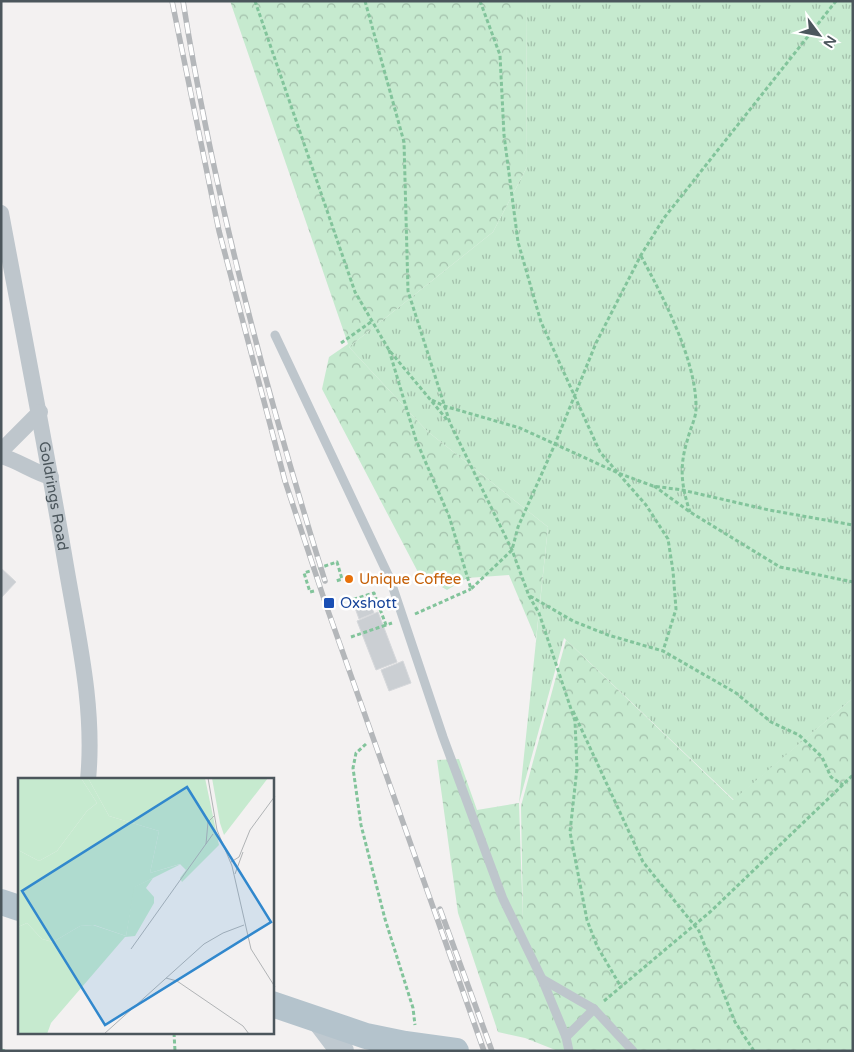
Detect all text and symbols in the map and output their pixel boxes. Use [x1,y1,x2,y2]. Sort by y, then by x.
north arrow [794,10,844,60]
text: N [819,32,840,51]
street label: Goldrings Road [35,440,72,552]
place label: Unique Coffee [359,570,461,588]
marker: Unique Coffee [343,573,355,585]
place label: Oxshott [340,594,397,612]
marker: Oxshott [322,596,336,610]
inset map [18,778,274,1034]

